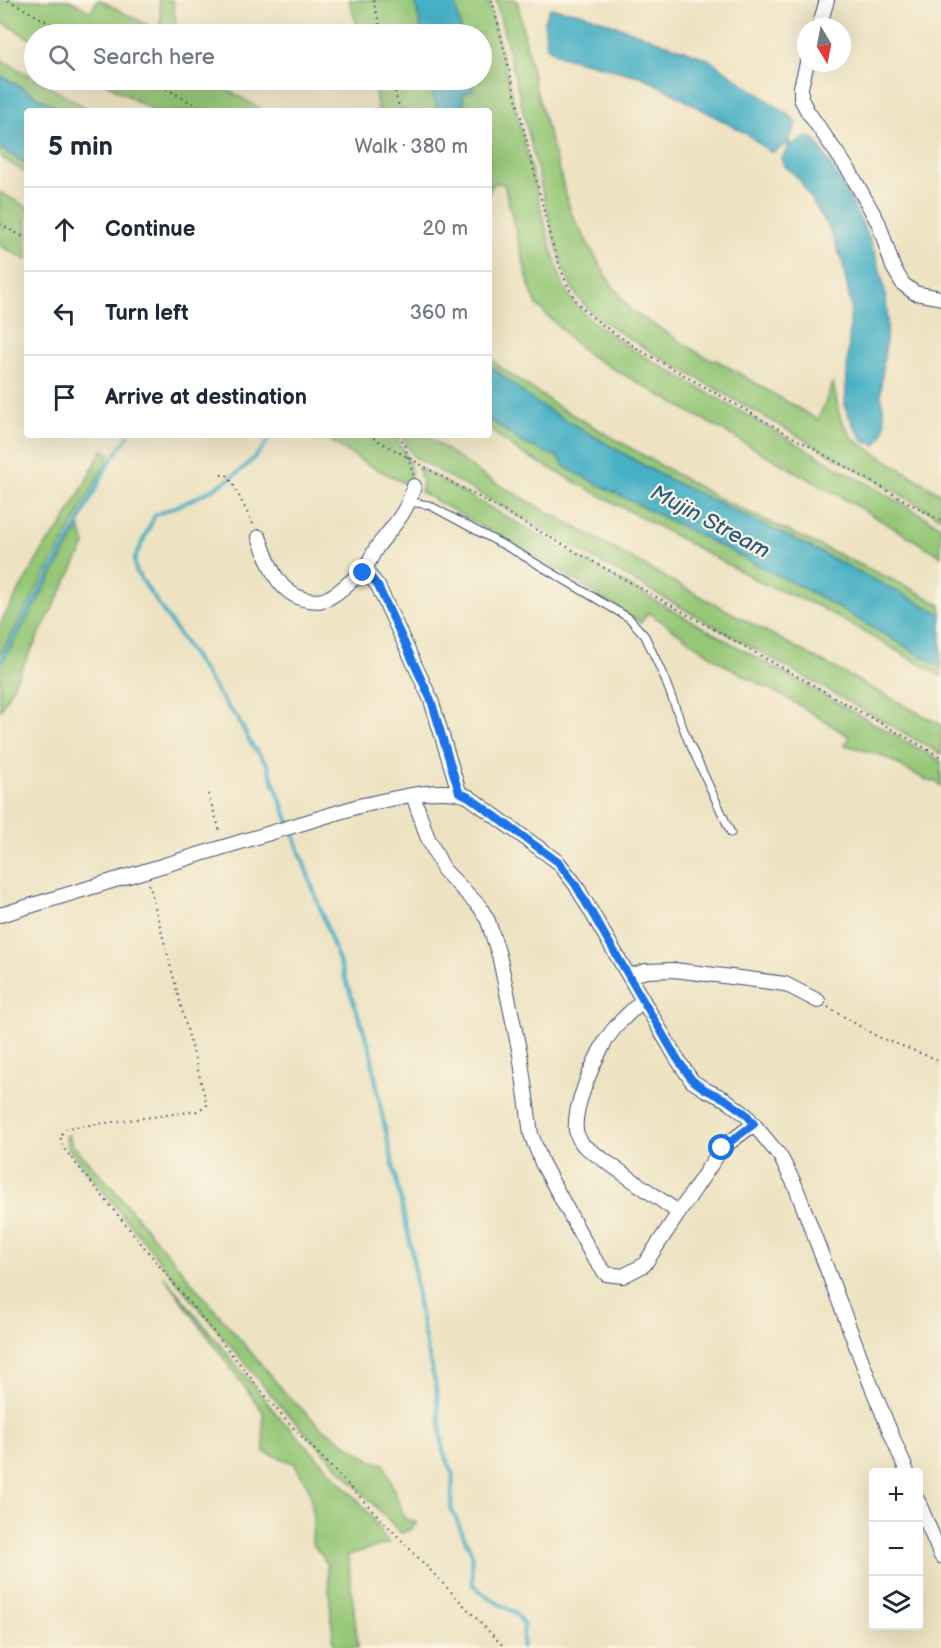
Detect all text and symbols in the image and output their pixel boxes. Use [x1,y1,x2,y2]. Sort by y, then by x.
north arrow [797,18,851,72]
search box [24,24,492,90]
icon: search [45,41,78,74]
text: Search here [93,44,215,71]
text: 5 min [48,132,113,163]
text: Walk · 380 m [355,135,468,159]
icon: ahead [48,213,81,246]
text: Continue [105,216,195,243]
text: 20 m [423,217,468,241]
icon: left [48,297,81,330]
text: Turn left [105,300,189,327]
text: 360 m [410,301,468,325]
icon: arrive [48,381,81,414]
text: Arrive at destination [105,384,307,411]
water label: Mujin Stream [646,479,774,565]
route end [349,559,375,585]
route start [708,1134,734,1160]
map controls [869,1468,923,1630]
button: + [869,1468,923,1522]
button: − [869,1522,923,1576]
button: layers [869,1576,923,1630]

